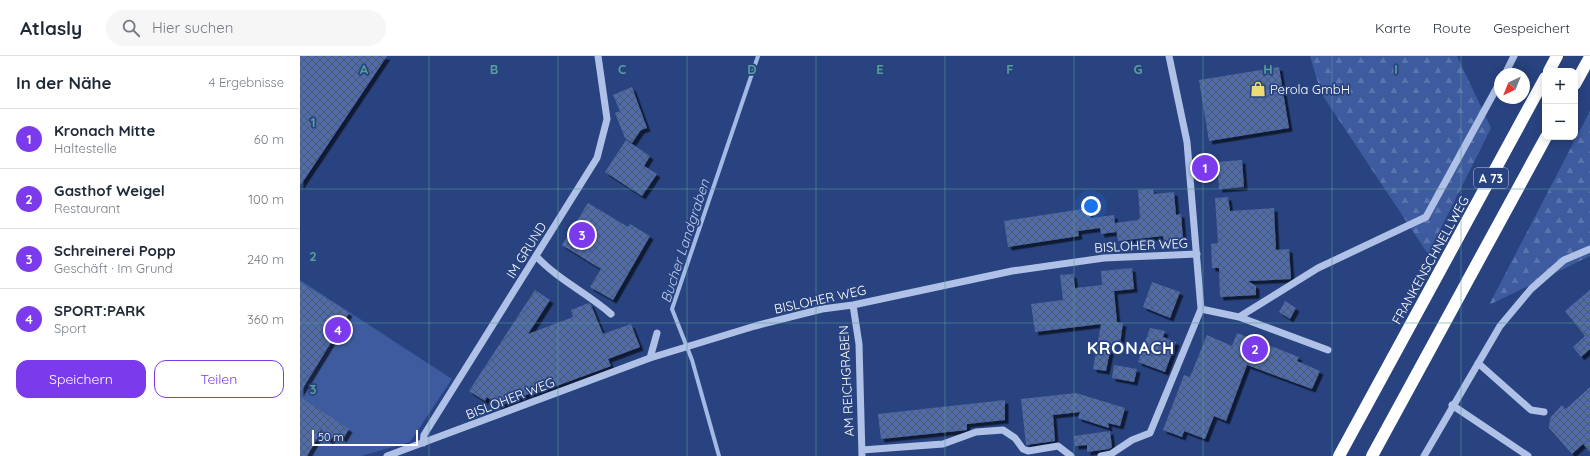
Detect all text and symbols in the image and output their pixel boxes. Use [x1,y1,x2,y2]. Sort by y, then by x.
search box [106,10,386,46]
text: Atlasly [20,16,82,40]
icon: search [120,17,142,39]
text: Hier suchen [152,18,233,37]
text: Karte [1375,19,1411,37]
text: Route [1433,19,1471,37]
text: Gespeichert [1493,19,1570,37]
text: A [360,61,369,77]
text: B [490,61,498,77]
text: C [618,61,626,77]
text: D [747,61,757,77]
text: E [876,61,884,77]
text: F [1006,61,1014,77]
text: G [1133,61,1143,77]
text: H [1263,61,1273,77]
text: I [1394,61,1398,77]
north arrow [1494,68,1530,104]
map controls [1542,68,1578,140]
button: + [1542,68,1578,104]
text: In der Nähe [16,72,112,93]
text: 4 Ergebnisse [208,74,284,90]
shop icon: Perola GmbH [1249,80,1267,98]
place label: Perola GmbH [1270,81,1350,97]
button: − [1542,104,1578,140]
text: 1 [310,114,316,130]
text: Kronach Mitte [54,121,155,140]
text: 1 [26,131,32,147]
text: 60 m [254,131,284,147]
text: Haltestelle [54,140,117,156]
pin: 1 [1192,153,1218,183]
road number: A 73 [1474,168,1508,188]
water label: Bucher Landgraben [657,176,714,305]
text: Gasthof Weigel [54,181,165,200]
text: 2 [25,191,33,207]
text: 100 m [248,191,284,207]
street label: FRANKENSCHNELLWEG [1388,193,1472,327]
your location [1081,196,1101,216]
text: Restaurant [54,200,120,216]
street label: IM GRUND [502,219,550,281]
pin: 3 [569,220,595,250]
street label: BISLOHER WEG [1094,235,1188,255]
text: Schreinerei Popp [54,241,176,260]
text: 2 [309,248,317,264]
text: 3 [26,251,32,267]
text: 240 m [247,251,284,267]
text: Geschäft · Im Grund [54,260,173,276]
street label: BISLOHER WEG [772,281,868,317]
text: SPORT:PARK [54,301,145,320]
text: 4 [25,311,33,327]
text: 360 m [247,311,284,327]
pin: 4 [325,315,351,345]
text: Sport [54,320,86,336]
street label: AM REICHGRABEN [835,325,857,437]
pin: 2 [1242,334,1268,364]
district label: KRONACH [1087,337,1175,358]
button: Speichern [16,360,146,398]
button: Teilen [154,360,284,398]
street label: BISLOHER WEG [463,374,557,422]
text: 3 [310,381,317,397]
scale bar [312,428,418,447]
text: 50 m [318,430,344,444]

